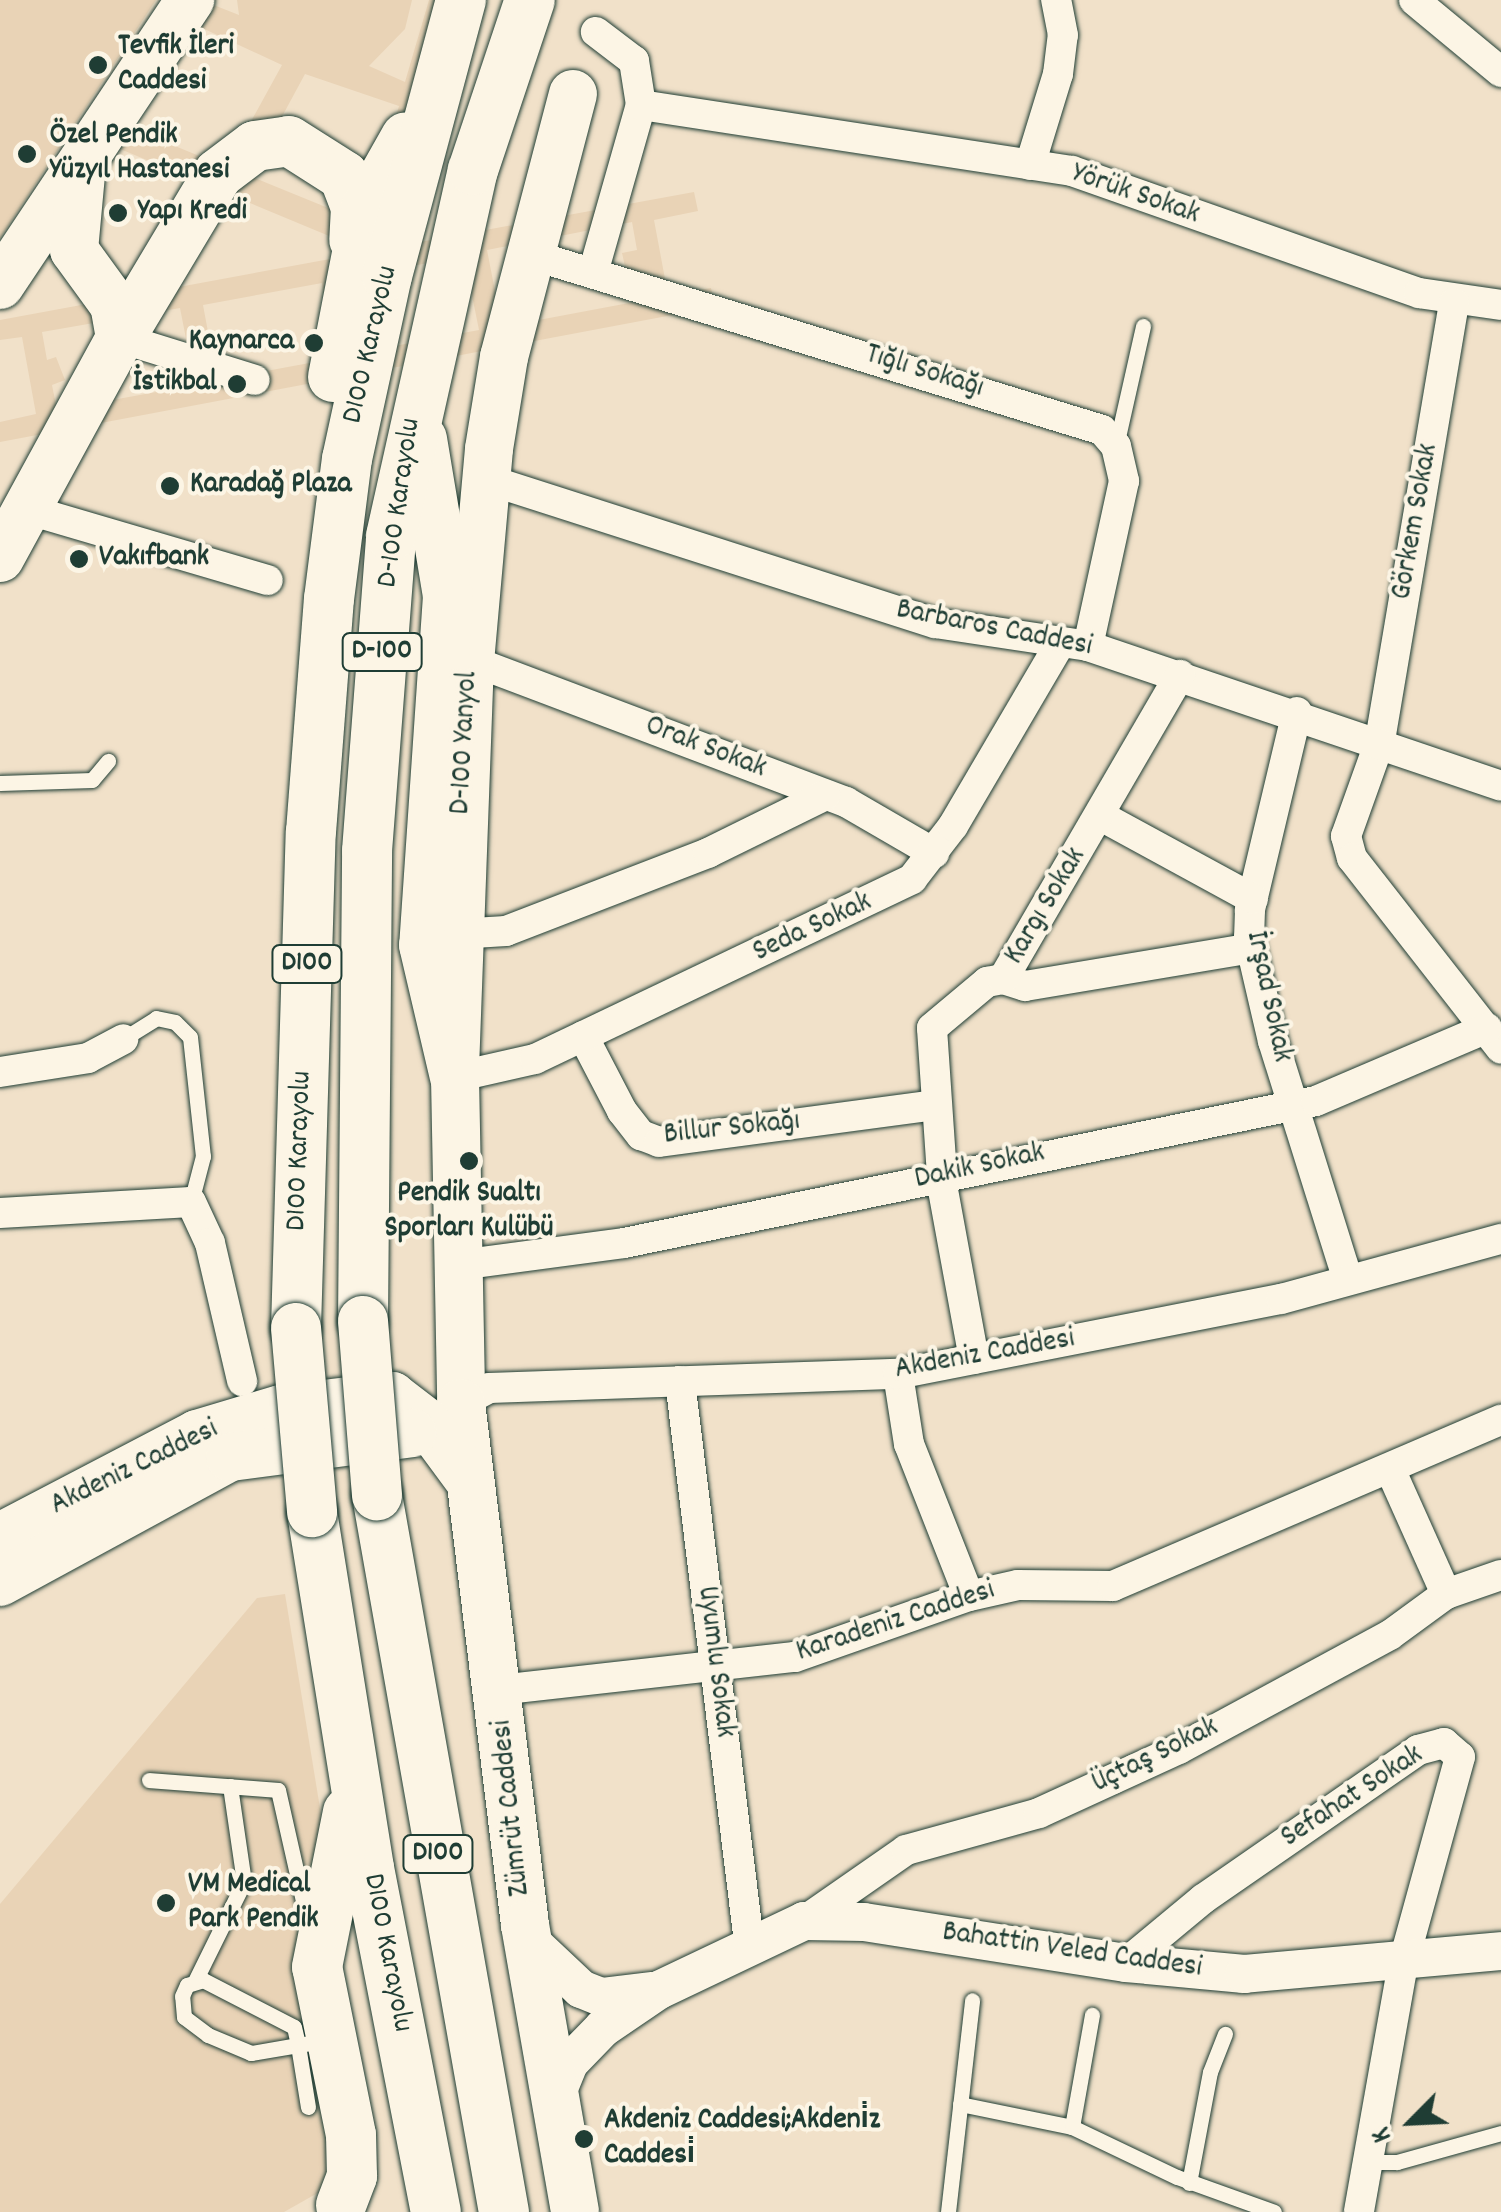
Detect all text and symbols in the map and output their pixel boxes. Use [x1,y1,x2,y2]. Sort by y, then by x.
place label: Tevfik İleri Caddesi [118,30,234,100]
marker: Tevfik İleri Caddesi [87,54,109,76]
place label: Özel Pendik Yüzyıl Hastanesi [50,119,229,190]
marker: Özel Pendik Yüzyıl Hastanesi [14,141,40,167]
street label: Yörük Sokak [1066,157,1204,235]
place label: Yapı Kredi [138,195,247,231]
marker: Yapı Kredi [107,202,129,224]
street label: D100 Karayolu [336,263,408,427]
place label: Kaynarca [189,325,294,361]
marker: Kaynarca [303,332,325,354]
street label: Tığlı Sokağı [860,338,988,408]
place label: İstikbal [133,366,217,402]
marker: İstikbal [226,373,248,395]
street label: D-100 Karayolu [371,416,431,590]
street label: Görkem Sokak [1386,441,1448,603]
place label: Karadağ Plaza [190,468,352,504]
marker: Karadağ Plaza [159,475,181,497]
place label: Vakıfbank [99,541,209,577]
marker: Vakıfbank [68,548,90,570]
street label: Barbaros Caddesi [893,593,1095,667]
road number: D-100 [340,629,424,675]
street label: D-100 Yanyol [444,670,488,816]
street label: Orak Sokak [639,709,771,789]
street label: Kargı Sokak [998,842,1096,972]
street label: Seda Sokak [748,886,878,972]
street label: İrşad Sokak [1236,928,1298,1066]
road number: D100 [270,941,344,987]
street label: D100 Karayolu [280,1070,322,1232]
street label: Billur Sokağı [662,1105,802,1155]
street label: Dakik Sokak [912,1137,1048,1199]
marker: Pendik Sualtı Sporları Kulübü [458,1150,480,1172]
place label: Pendik Sualtı Sporları Kulübü [384,1177,554,1248]
street label: Akdeniz Caddesi [892,1322,1078,1390]
street label: Akdeniz Caddesi [45,1413,225,1525]
street label: Karadeniz Caddesi [792,1574,1000,1672]
street label: Uyumlu Sokak [687,1584,741,1740]
street label: Üçtaş Sokak [1087,1711,1225,1803]
street label: Zümrüt Caddesi [486,1718,540,1898]
street label: Sefahat Sokak [1275,1739,1431,1857]
road number: D100 [400,1831,476,1877]
place label: VM Medical Park Pendik [188,1868,319,1938]
street label: D100 Karayolu [353,1871,419,2035]
marker: VM Medical Park Pendik [153,1890,179,1916]
street label: Bahattin Veled Caddesi [940,1916,1204,1988]
north arrow [1361,2072,1461,2172]
place label: Akdeniz Caddesi;Akdeni̇z Caddesi̇ [604,2104,880,2174]
text: K [1363,2120,1404,2148]
marker: Akdeniz Caddesi;Akdeni̇z Caddesi̇ [573,2128,595,2150]

